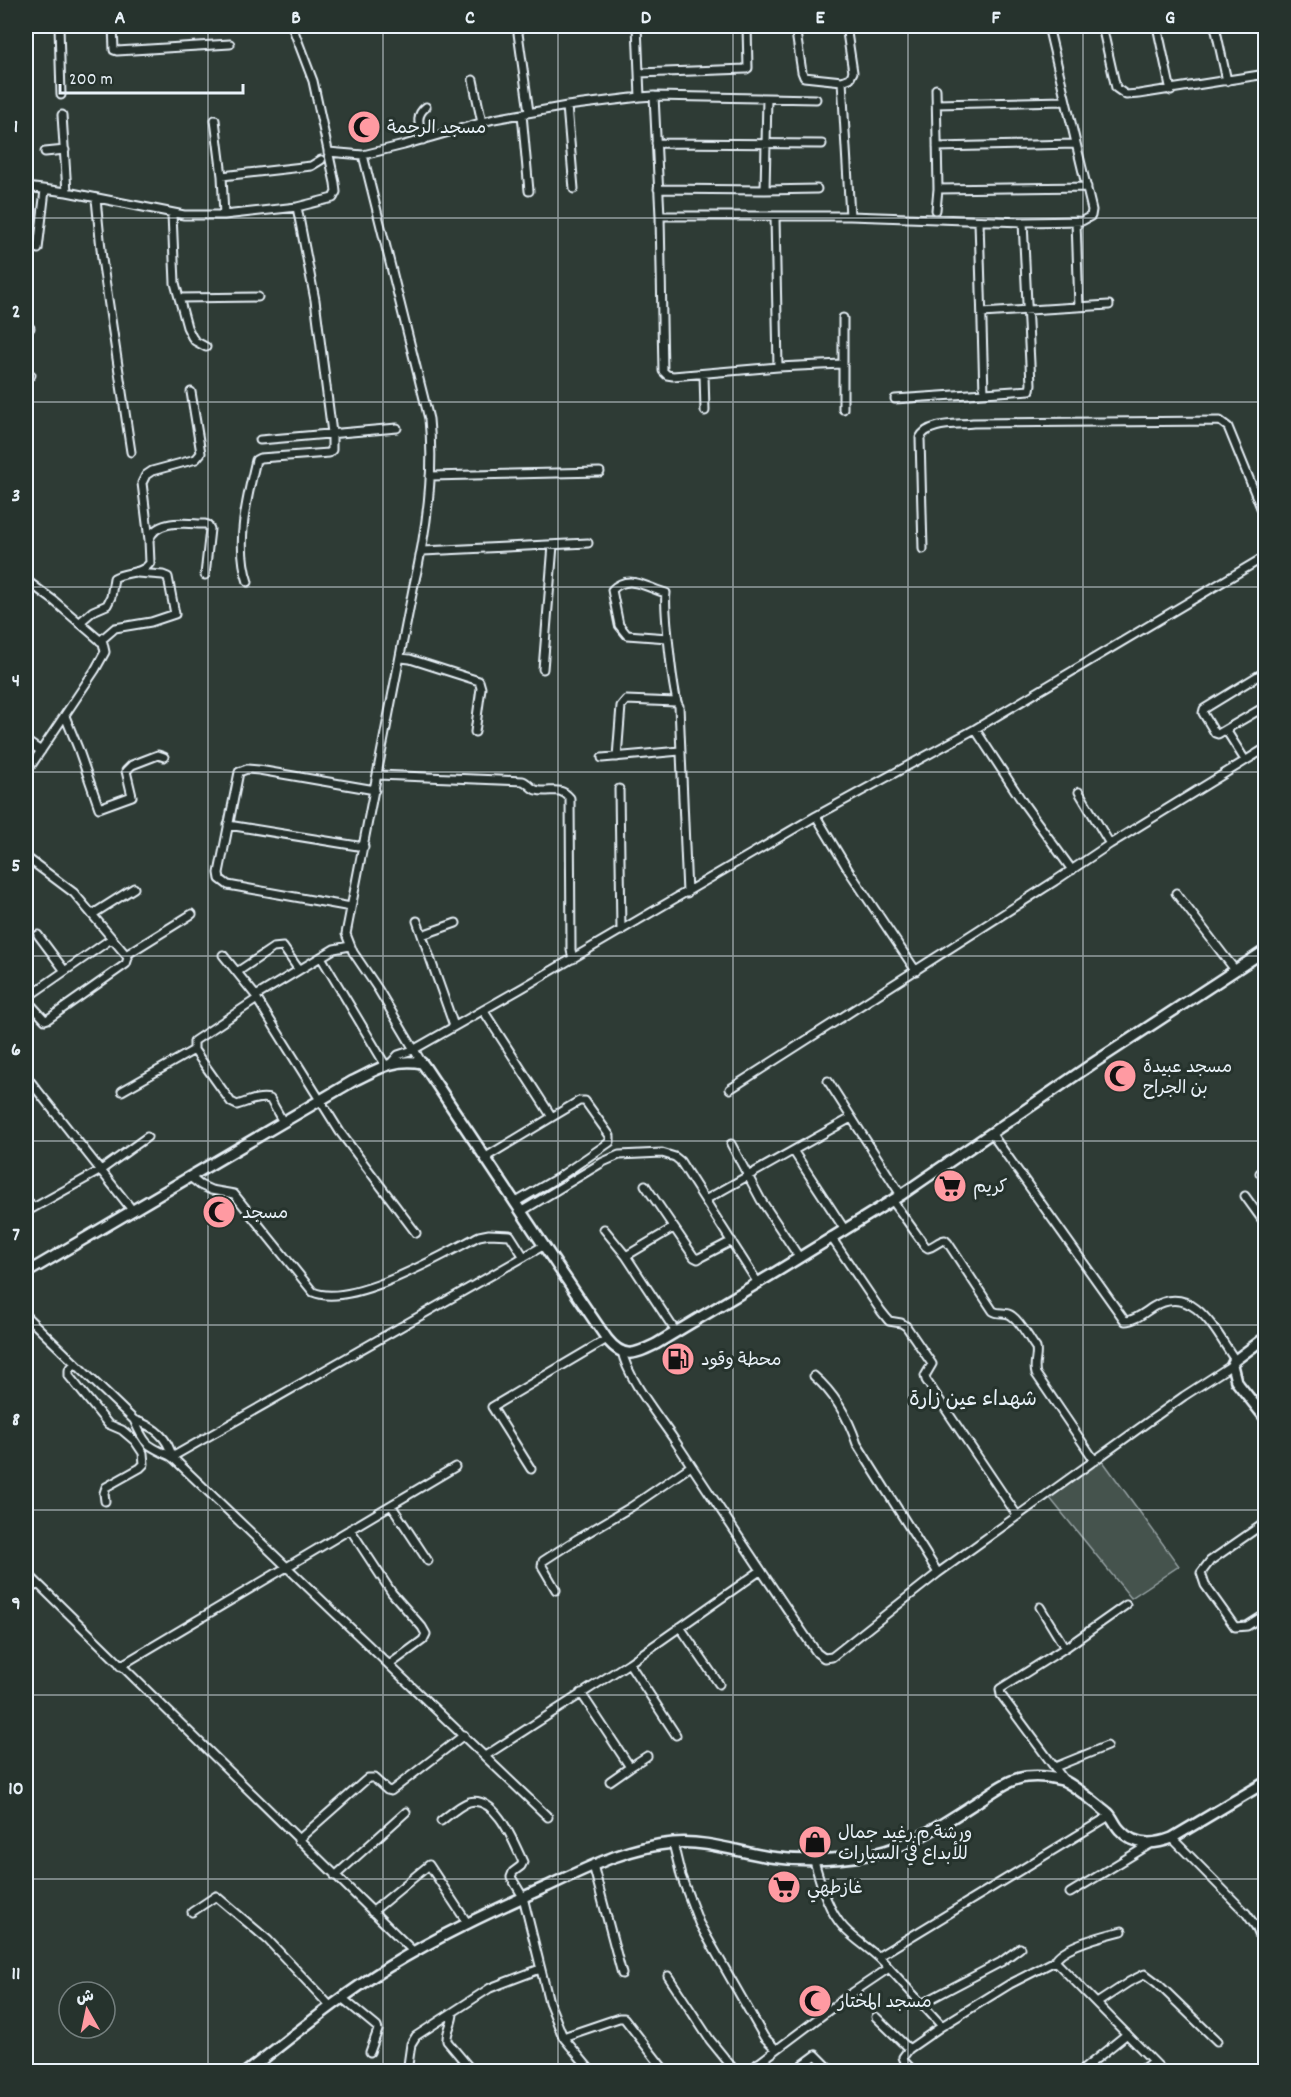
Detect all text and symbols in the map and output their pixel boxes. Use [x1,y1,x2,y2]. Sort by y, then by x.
text: A [115,5,126,33]
text: B [291,5,301,33]
text: C [465,5,475,33]
text: D [641,5,652,33]
text: E [815,5,825,33]
text: F [992,5,1002,33]
text: G [1165,5,1175,33]
scale bar [60,57,243,95]
text: 200 m [69,68,113,93]
mosque icon: مسجد الرحمة [346,109,382,145]
text: 1 [14,114,18,142]
place label: مسجد الرحمة [387,117,486,142]
text: 2 [12,299,20,327]
text: 3 [12,483,20,511]
text: 4 [12,668,20,696]
text: 5 [11,853,21,881]
text: 6 [11,1037,21,1065]
place label: مسجد عبيدة بن الجراح [1143,1056,1232,1102]
mosque icon: مسجد عبيدة بن الجراح [1102,1058,1138,1094]
supermarket icon: كريم [932,1168,968,1204]
place label: كريم [973,1176,1008,1201]
mosque icon: مسجد [201,1194,237,1230]
place label: مسجد [242,1202,288,1227]
text: 7 [12,1222,20,1250]
fuel station icon: محطة وقود [660,1341,696,1377]
place label: محطة وقود [701,1349,781,1374]
district label: شهداء عين زارة [909,1386,1037,1416]
text: 8 [12,1407,20,1435]
text: 9 [11,1591,21,1619]
text: 10 [8,1776,24,1804]
place label: ورشة م.رغيد جمال للأبداع في السيارات [838,1822,972,1868]
shop icon: ورشة م.رغيد جمال للأبداع في السيارات [797,1824,833,1860]
supermarket icon: غازطهي [766,1869,802,1905]
place label: غازطهي [807,1877,863,1903]
text: 11 [12,1961,20,1989]
north arrow [57,1980,117,2040]
mosque icon: مسجد المختار [797,1983,833,2019]
text: ش [75,1985,96,2010]
place label: مسجد المختار [836,1991,932,2016]

